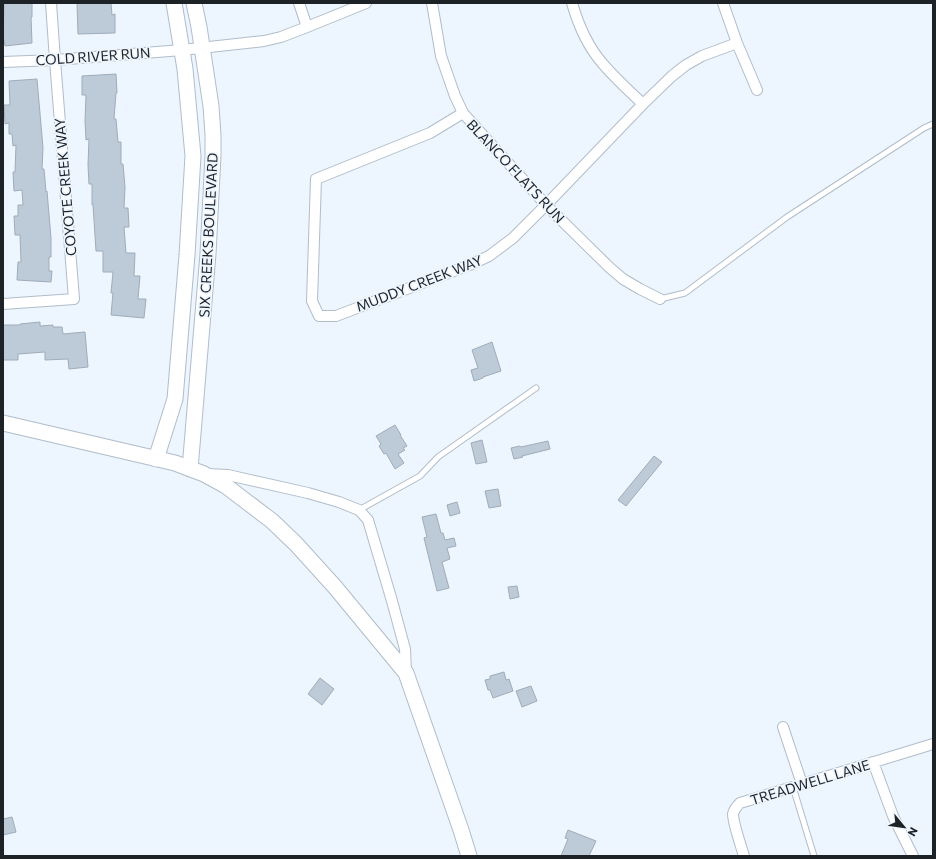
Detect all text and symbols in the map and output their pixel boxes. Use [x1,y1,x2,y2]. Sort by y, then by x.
street label: COLD RIVER RUN [35,44,151,68]
street label: BLANCO FLATS RUN [464,116,568,226]
street label: COYOTE CREEK WAY [50,117,80,257]
street label: SIX CREEKS BOULEVARD [195,152,221,318]
street label: MUDDY CREEK WAY [353,251,485,315]
street label: TREADWELL LANE [748,756,872,808]
north arrow [884,807,924,847]
text: N [905,825,921,839]

